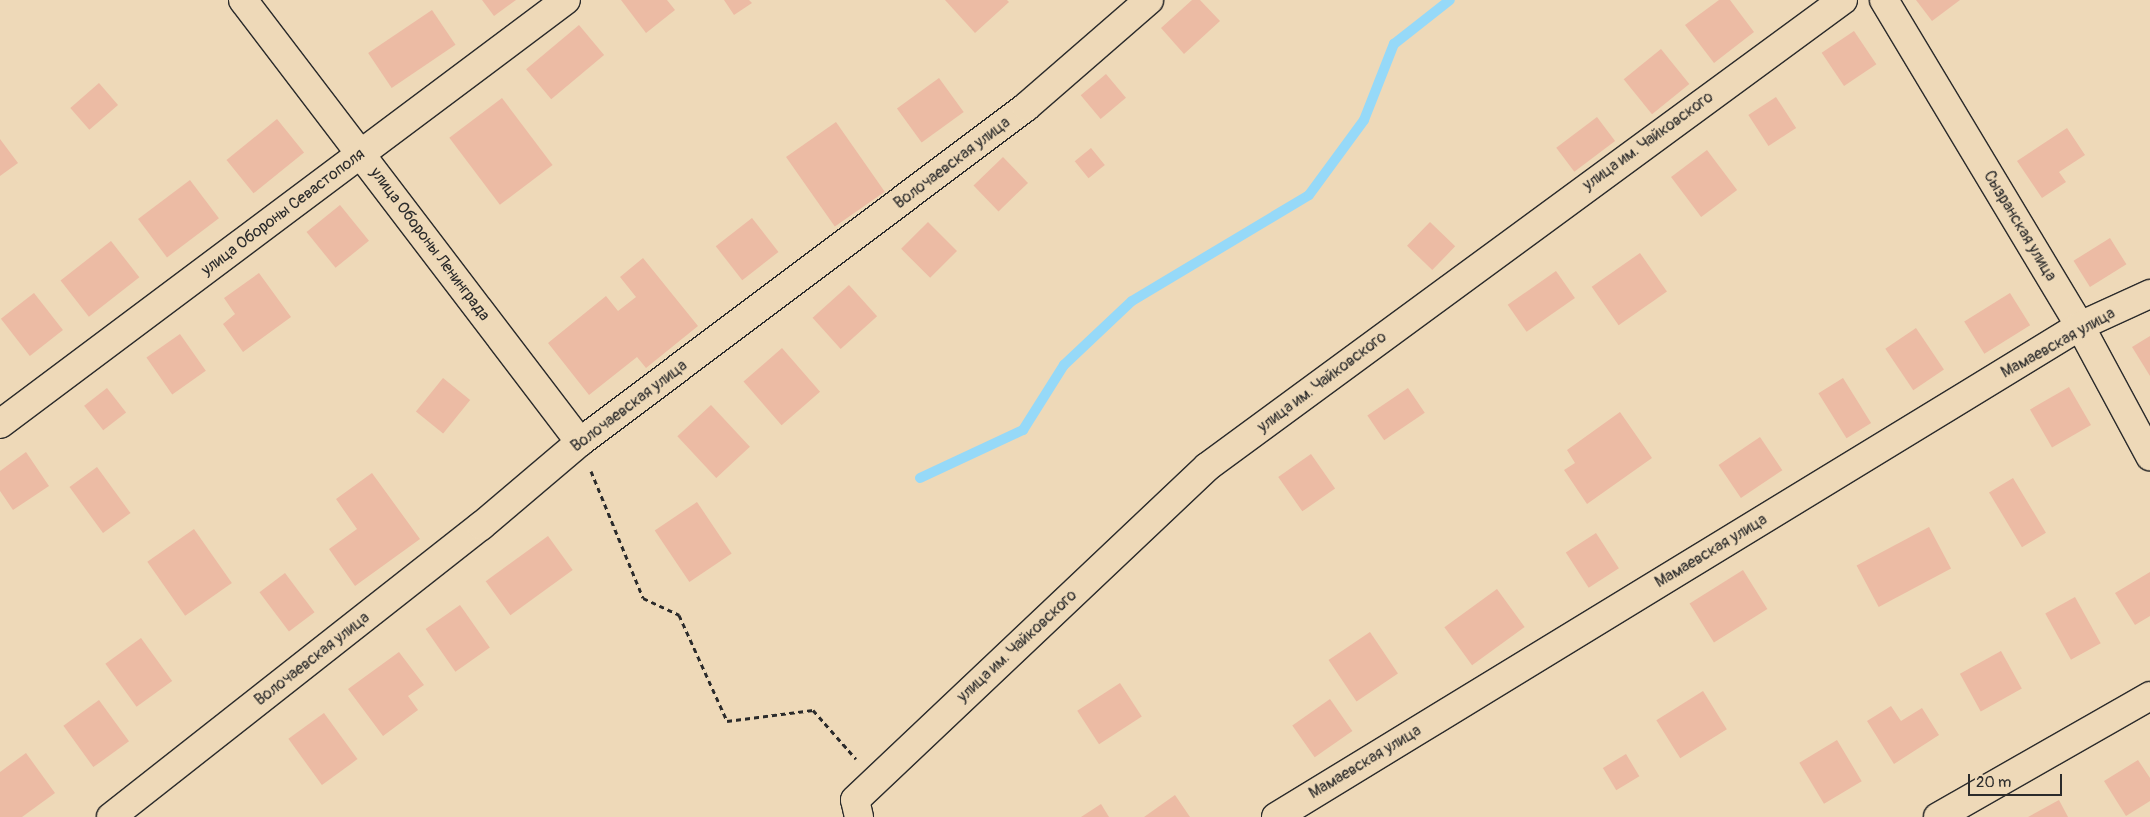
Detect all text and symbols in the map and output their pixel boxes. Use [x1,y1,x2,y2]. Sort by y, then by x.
street label: улица им. Чайковского [1579,87,1717,195]
street label: Волочаевская улица [890,113,1014,213]
street label: улица Обороны Севастополя [198,144,368,280]
street label: улица Обороны Ленинграда [366,163,494,325]
street label: Сызранская улица [1979,167,2061,285]
street label: Мамаевская улица [1998,304,2118,382]
street label: улица им. Чайковского [1254,327,1390,437]
street label: Волочаевская улица [567,356,691,456]
street label: Мамаевская улица [1651,510,1771,592]
street label: улица им. Чайковского [953,586,1081,706]
street label: Волочаевская улица [251,608,373,710]
street label: Мамаевская улица [1305,721,1425,803]
scale bar [1970,764,2064,796]
text: 20 m [1976,773,2011,792]

